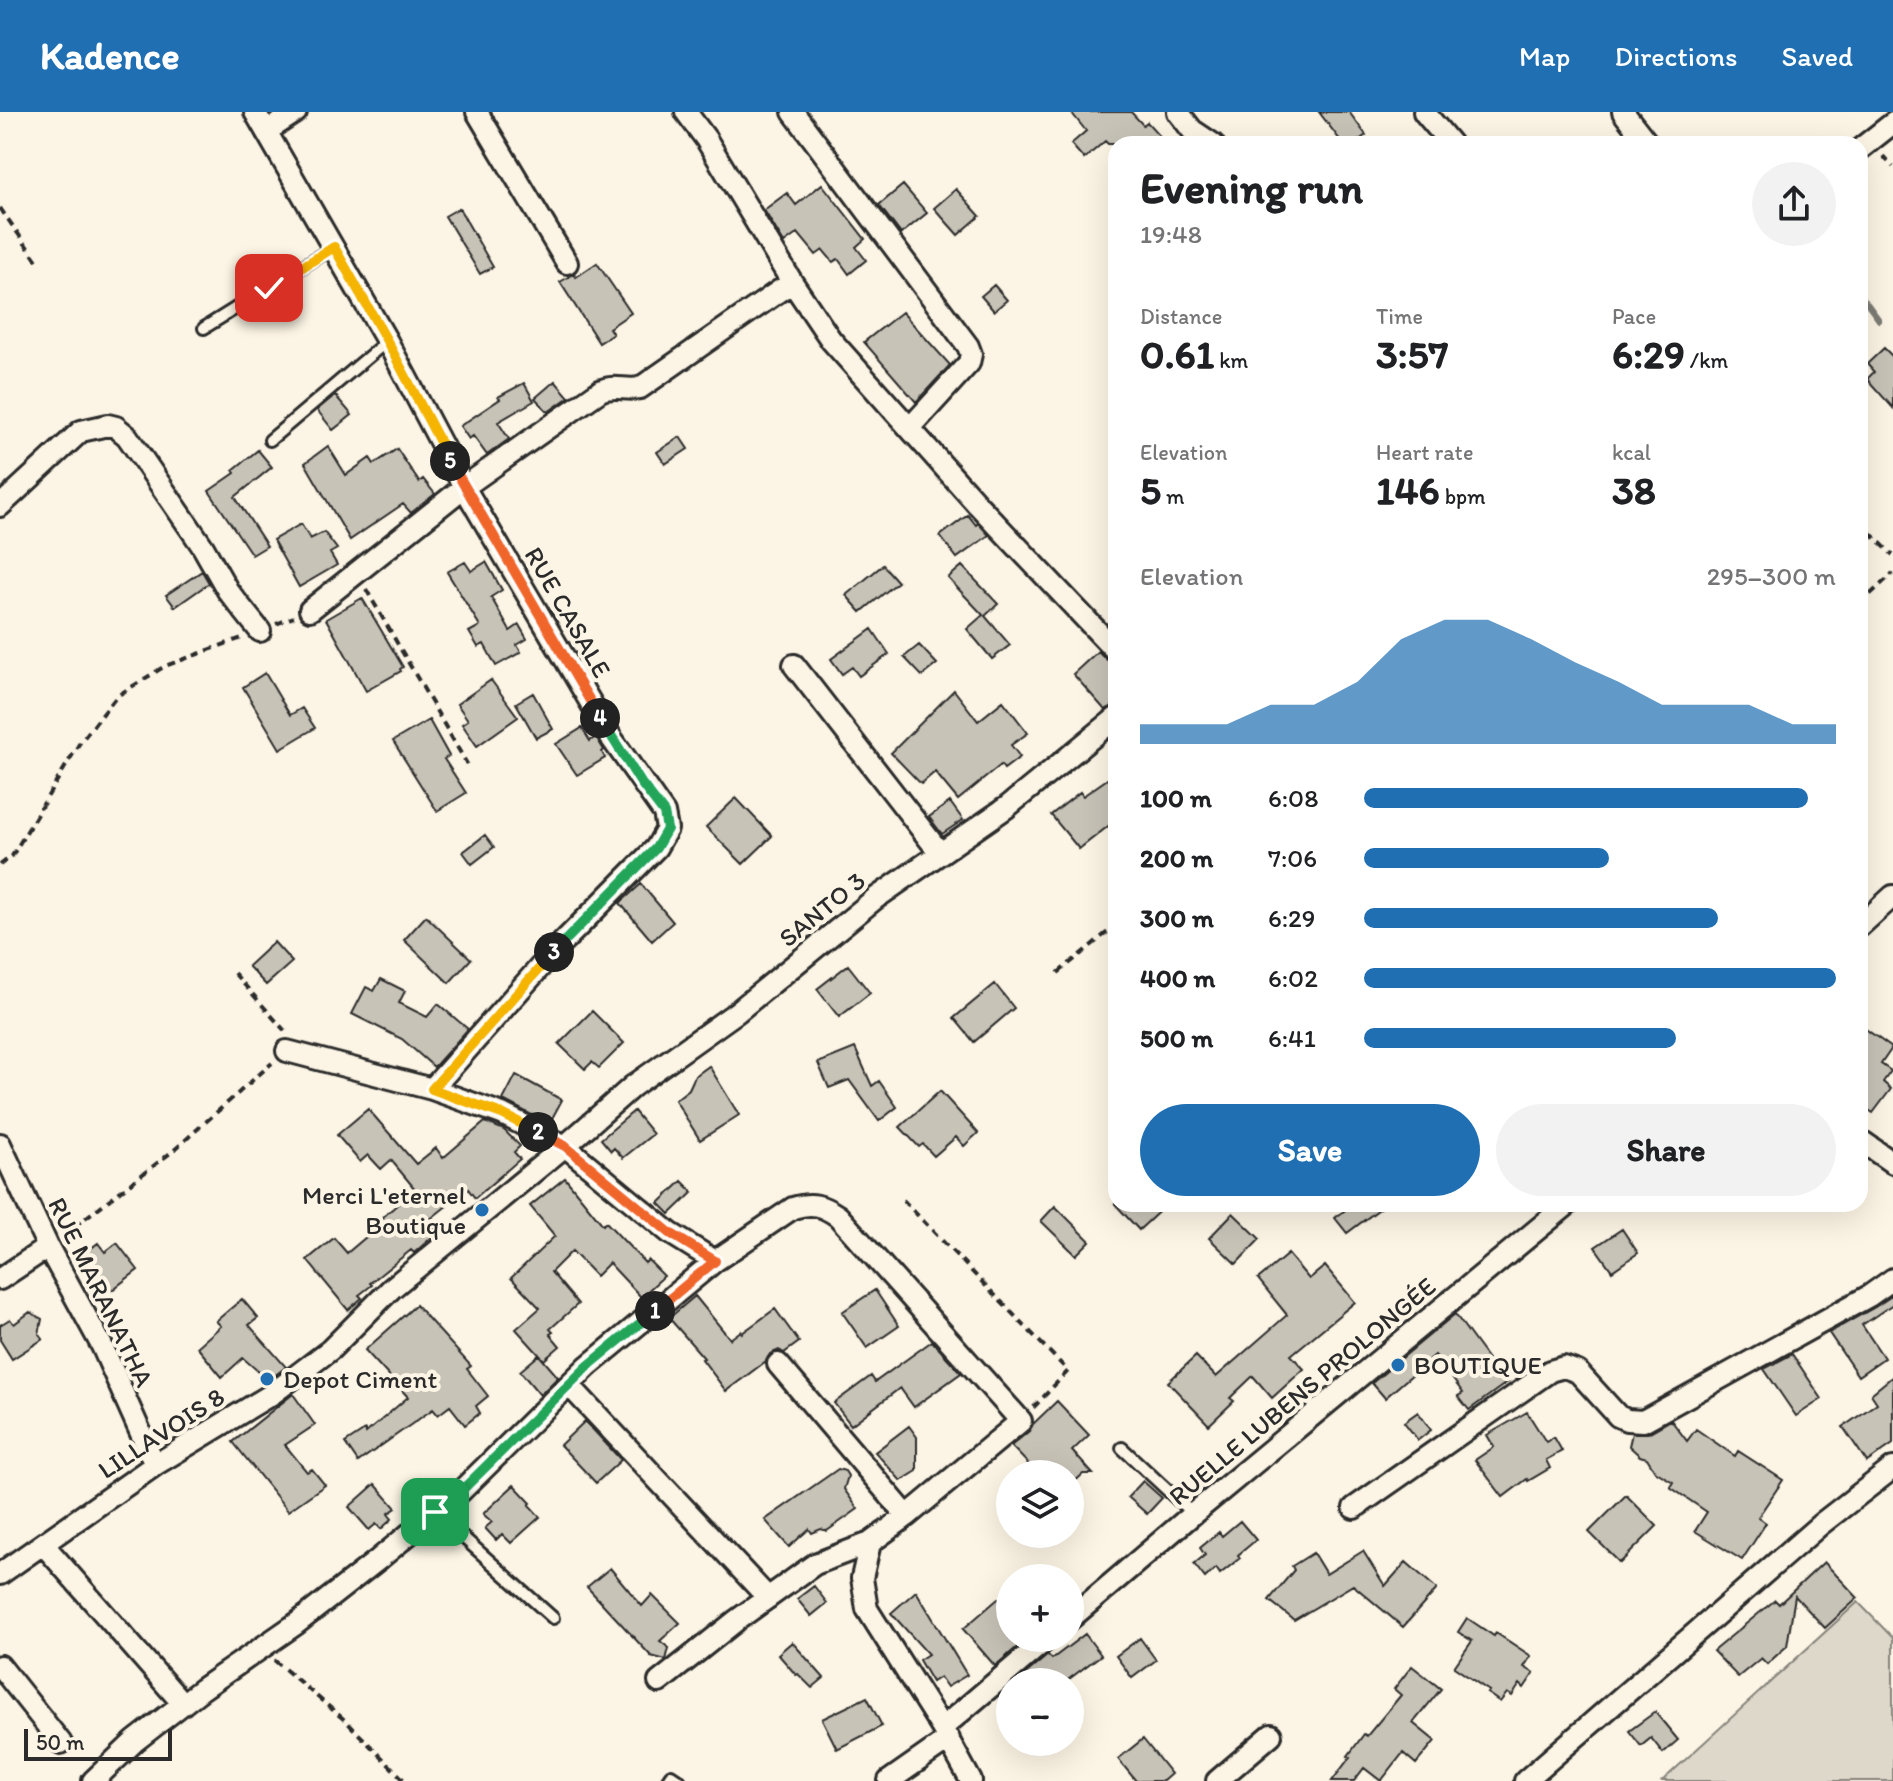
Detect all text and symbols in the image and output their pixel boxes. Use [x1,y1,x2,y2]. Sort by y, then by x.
text: Kadence [40,33,180,79]
text: Map [1519,39,1570,73]
text: Directions [1614,39,1738,73]
text: Saved [1782,39,1853,73]
text: Evening run [1140,161,1363,214]
button: share [1752,162,1836,246]
text: 19:48 [1140,218,1202,250]
pin [235,254,303,322]
icon: check [247,266,291,310]
text: Distance [1140,303,1222,330]
text: Time [1376,303,1423,330]
text: Pace [1612,303,1656,330]
text: 0.61 [1140,330,1214,378]
text: 3:57 [1376,330,1448,378]
text: 6:29 [1612,330,1685,378]
text: km [1214,347,1248,374]
text: /km [1685,347,1728,374]
text: Elevation [1140,439,1227,466]
text: Heart rate [1376,439,1473,466]
text: kcal [1612,439,1651,466]
pin: 5 [430,441,470,481]
text: 5 [444,447,456,474]
text: 5 [1140,466,1161,514]
text: 146 [1376,466,1440,514]
text: 38 [1612,466,1656,514]
text: m [1161,483,1184,510]
text: bpm [1440,483,1486,510]
street label: RUE CASALE [518,541,618,683]
text: Elevation [1140,560,1243,592]
text: 295–300 m [1707,560,1836,592]
pin: 4 [580,698,620,738]
text: 4 [593,704,607,731]
text: 100 m [1140,782,1212,814]
text: 6:08 [1268,782,1318,814]
text: 200 m [1140,842,1213,874]
text: 7:06 [1268,842,1317,874]
street label: SANTO 3 [772,864,872,954]
text: 300 m [1140,902,1214,934]
text: 6:29 [1268,902,1315,934]
pin: 3 [534,932,574,972]
text: 3 [548,938,560,965]
text: 400 m [1140,962,1215,994]
text: 6:02 [1268,962,1318,994]
text: 500 m [1140,1022,1213,1054]
text: 6:41 [1268,1022,1316,1054]
button: Save [1140,1104,1480,1196]
button: Share [1496,1104,1836,1196]
pin: 2 [518,1112,558,1152]
text: 2 [532,1118,544,1145]
place label: Merci L'eternel Boutique [302,1179,466,1241]
street label: RUE MARANATHA [41,1192,161,1392]
marker: Merci L'eternel Boutique [473,1201,491,1219]
street label: RUELLE LUBENS PROLONGÉE [1162,1270,1442,1512]
pin: 1 [635,1291,675,1331]
text: 1 [650,1297,660,1324]
place label: BOUTIQUE [1414,1349,1542,1381]
marker: BOUTIQUE [1389,1356,1407,1374]
place label: Depot Ciment [283,1363,437,1395]
marker: Depot Ciment [258,1370,276,1388]
street label: LILLAVOIS 8 [92,1380,230,1486]
map controls [996,1460,1084,1756]
button: layers [996,1460,1084,1548]
pin [401,1478,469,1546]
icon: arrive [413,1490,457,1534]
button: + [996,1564,1084,1652]
button: − [996,1668,1084,1756]
scale bar [24,1725,172,1761]
text: 50 m [36,1729,85,1756]

